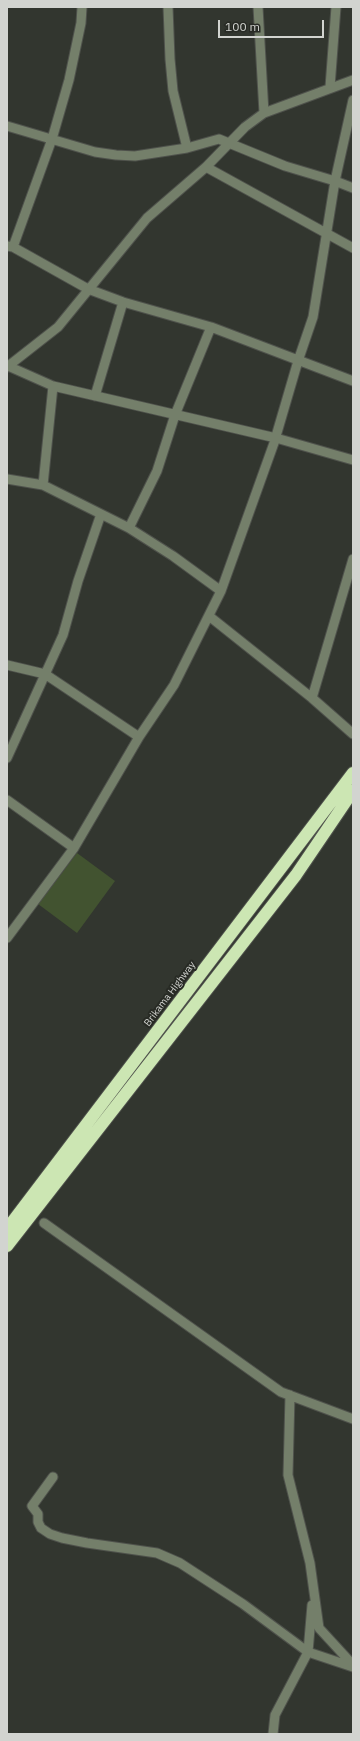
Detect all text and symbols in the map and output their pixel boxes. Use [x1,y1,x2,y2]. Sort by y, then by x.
scale bar [220,12,326,38]
text: 100 m [225,19,260,34]
street label: Brikama Highway [142,959,198,1029]

